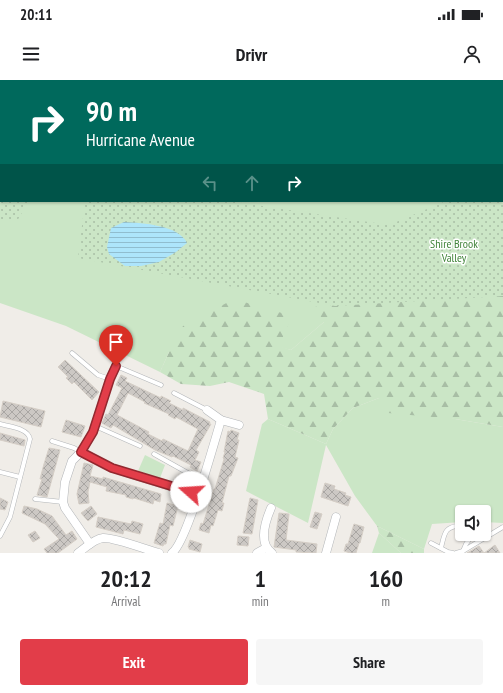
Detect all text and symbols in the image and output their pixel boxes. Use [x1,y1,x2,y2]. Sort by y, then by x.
text: 20:11 [20,5,52,24]
icon: menu [20,43,42,65]
text: Drivr [236,43,267,66]
icon: person [461,43,483,65]
text: 90 m [86,92,137,129]
icon: right [20,96,72,148]
text: Hurricane Avenue [86,128,195,151]
icon: left [199,172,221,194]
icon: ahead [241,172,263,194]
icon: right [283,172,305,194]
park label: Shire Brook Valley [430,236,478,265]
pin [99,325,133,366]
icon: arrive [105,331,127,353]
position arrow [170,471,212,513]
map controls [455,505,491,541]
button: sound [455,505,491,541]
text: 20:12 [100,563,152,594]
text: 1 [254,563,266,594]
text: 160 [369,563,403,594]
text: Arrival [111,593,141,610]
text: min [252,593,269,610]
text: m [382,593,390,610]
button: Exit [20,639,248,685]
button: Share [256,639,483,685]

